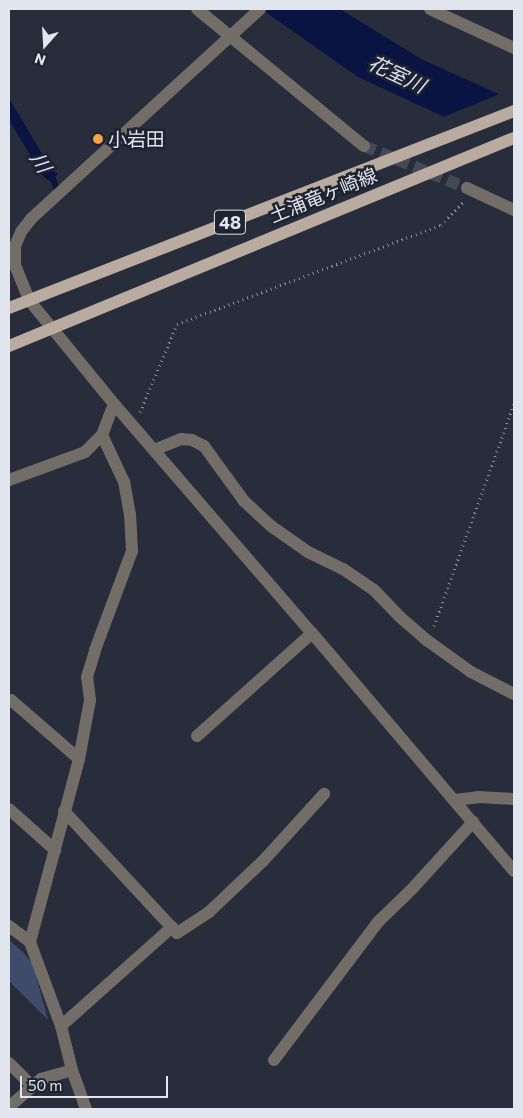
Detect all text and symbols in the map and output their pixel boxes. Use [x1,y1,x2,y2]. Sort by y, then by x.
north arrow [20,20,70,70]
text: N [32,50,48,69]
water label: 花室川 [365,50,429,98]
place label: 小岩田 [108,128,165,150]
marker: 小岩田 [92,133,104,145]
water label: 川 [26,147,56,177]
street label: 土浦竜ヶ崎線 [266,163,380,227]
road number: 48 [214,206,246,238]
scale bar [22,1066,170,1098]
text: 50 m [28,1076,62,1094]

